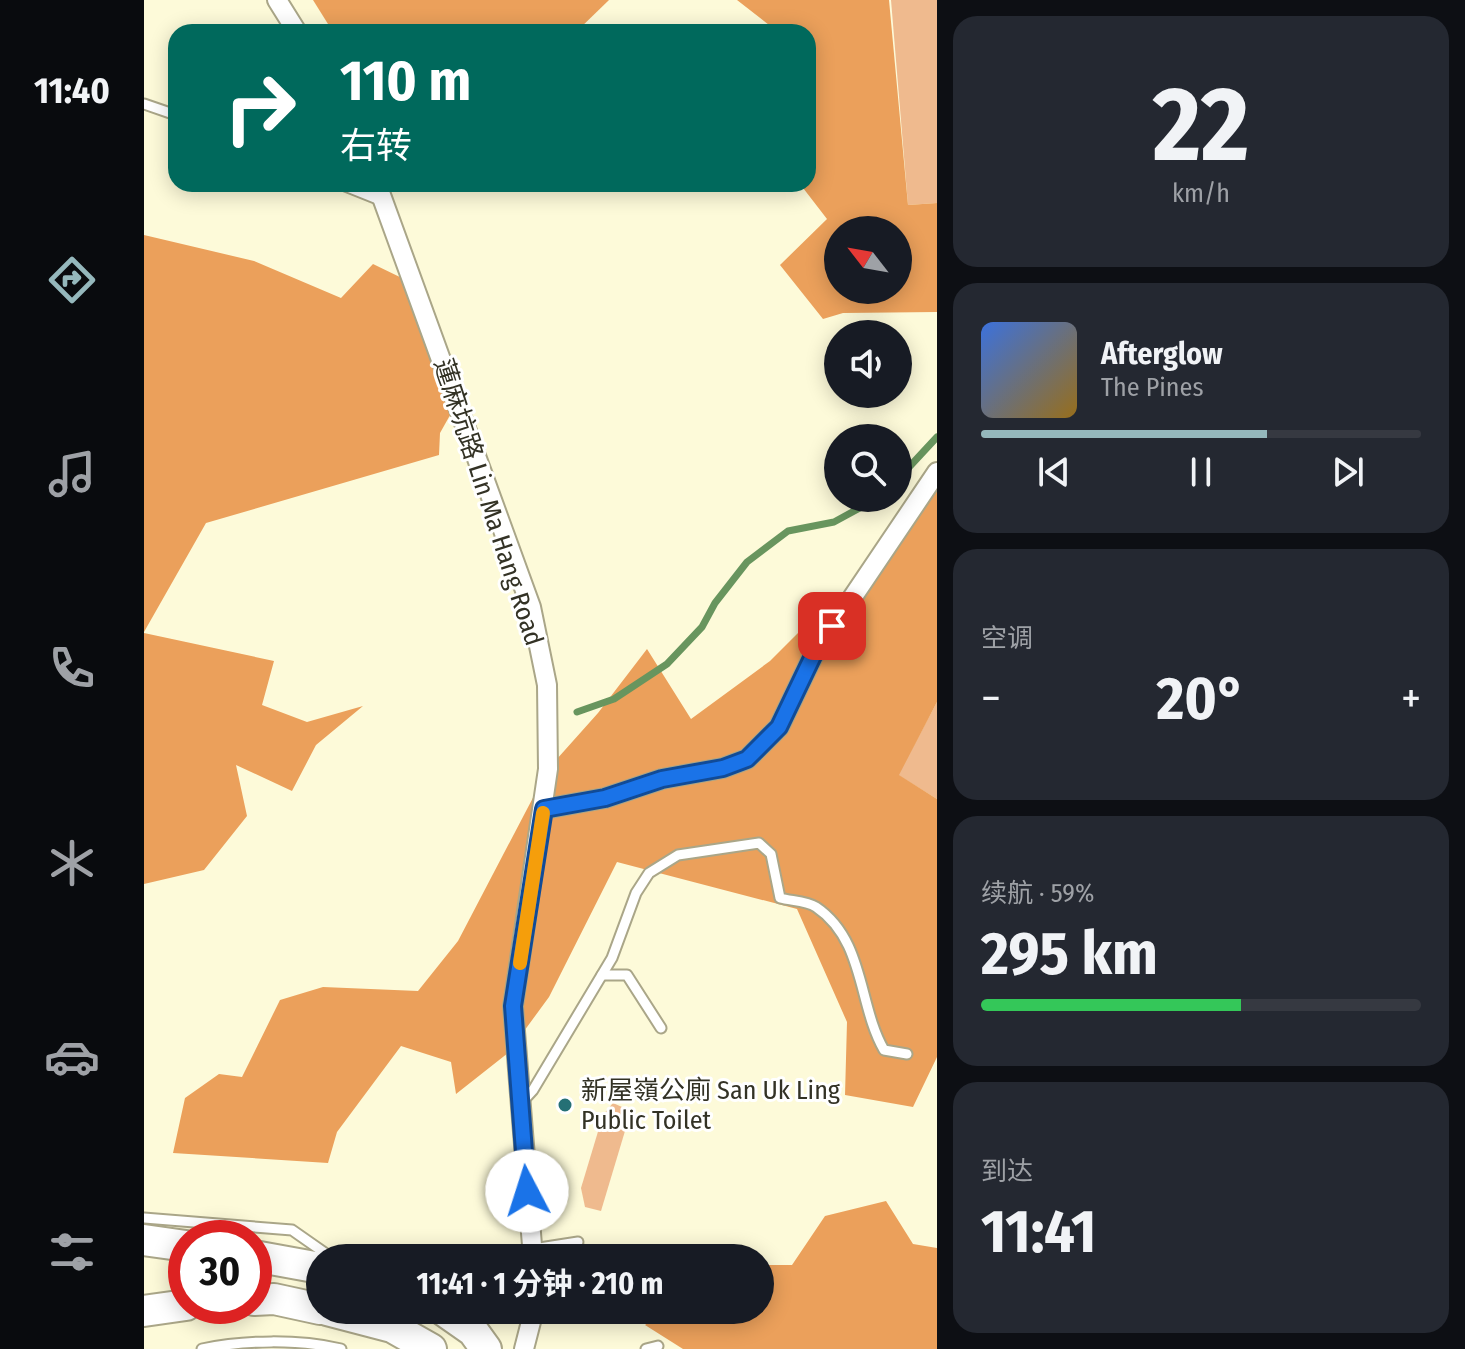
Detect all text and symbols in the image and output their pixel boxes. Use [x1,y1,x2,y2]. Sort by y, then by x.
text: 110 m [340,48,471,115]
icon: right [208,56,312,160]
text: 22 [1153,63,1249,188]
text: 11:40 [34,69,110,113]
text: 右转 [340,124,412,168]
text: km/h [1172,178,1230,209]
north arrow [824,216,912,304]
map controls [824,216,912,512]
icon: directions [44,252,100,308]
button: sound [824,320,912,408]
text: Afterglow [1101,336,1223,372]
street label: 蓮麻坑路 Lin Ma Hang Road [427,355,550,649]
text: The Pines [1101,372,1204,403]
button: search [824,424,912,512]
icon: music [44,446,100,502]
icon: previous [1032,450,1076,494]
icon: pause [1179,450,1223,494]
icon: next [1326,450,1370,494]
pin [798,592,866,660]
icon: arrive [810,604,854,648]
text: 空调 [981,623,1033,654]
icon: phone [44,640,100,696]
text: 20° [1157,663,1245,735]
text: − [981,672,1001,725]
text: + [1401,672,1421,725]
icon: climate [44,835,100,891]
text: 续航 · 59% [981,878,1094,909]
text: 295 km [981,918,1158,990]
icon: car [44,1029,100,1085]
place label: 新屋嶺公廁 San Uk Ling Public Toilet [581,1075,841,1136]
marker: 新屋嶺公廁 San Uk Ling Public Toilet [556,1096,574,1114]
position arrow [485,1149,569,1233]
text: 到达 [981,1156,1033,1187]
text: 11:41 [981,1196,1096,1268]
speed limit sign: 30 [168,1220,272,1324]
icon: filters [44,1224,100,1280]
text: 11:41 · 1 分钟 · 210 m [417,1266,663,1302]

